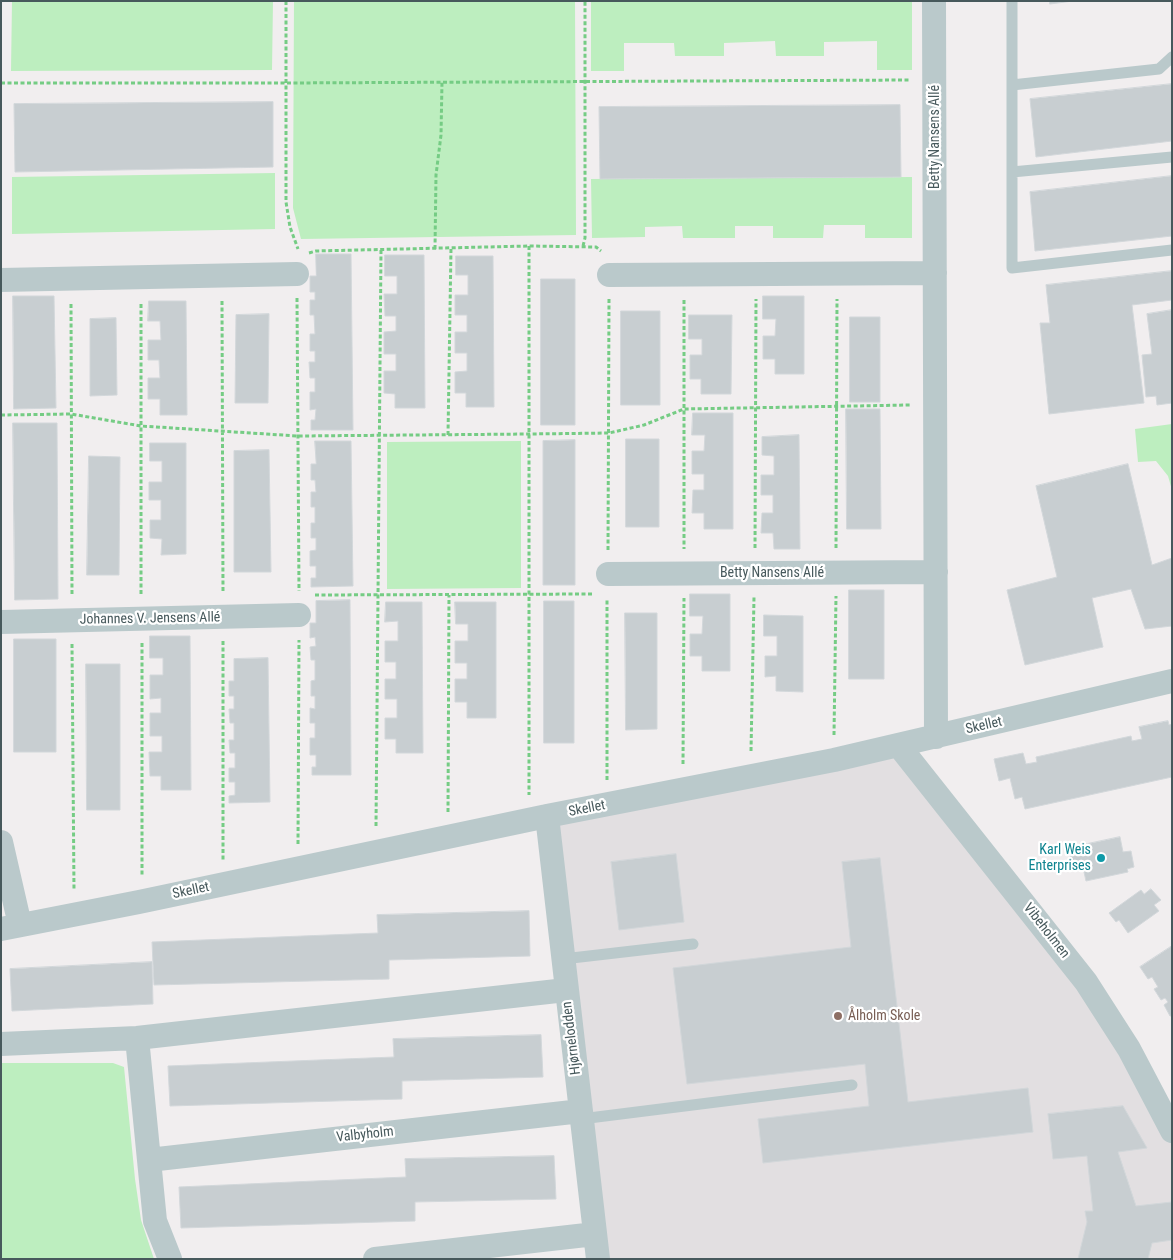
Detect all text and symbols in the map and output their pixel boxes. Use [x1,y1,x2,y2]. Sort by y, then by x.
street label: Betty Nansens Allé [927,85,943,189]
street label: Betty Nansens Allé [720,565,824,581]
street label: Johannes V. Jensens Allé [80,609,220,629]
street label: Skellet [964,714,1004,738]
street label: Skellet [567,797,607,821]
place label: Karl Weis Enterprises [1029,842,1091,874]
marker: Karl Weis Enterprises [1095,852,1107,864]
street label: Skellet [171,879,211,903]
street label: Vibeholmen [1019,900,1073,962]
street label: Hjørnelodden [559,1000,585,1076]
place label: Ålholm Skole [848,1008,920,1024]
marker: Ålholm Skole [832,1010,844,1022]
street label: Valbyholm [335,1124,395,1146]

